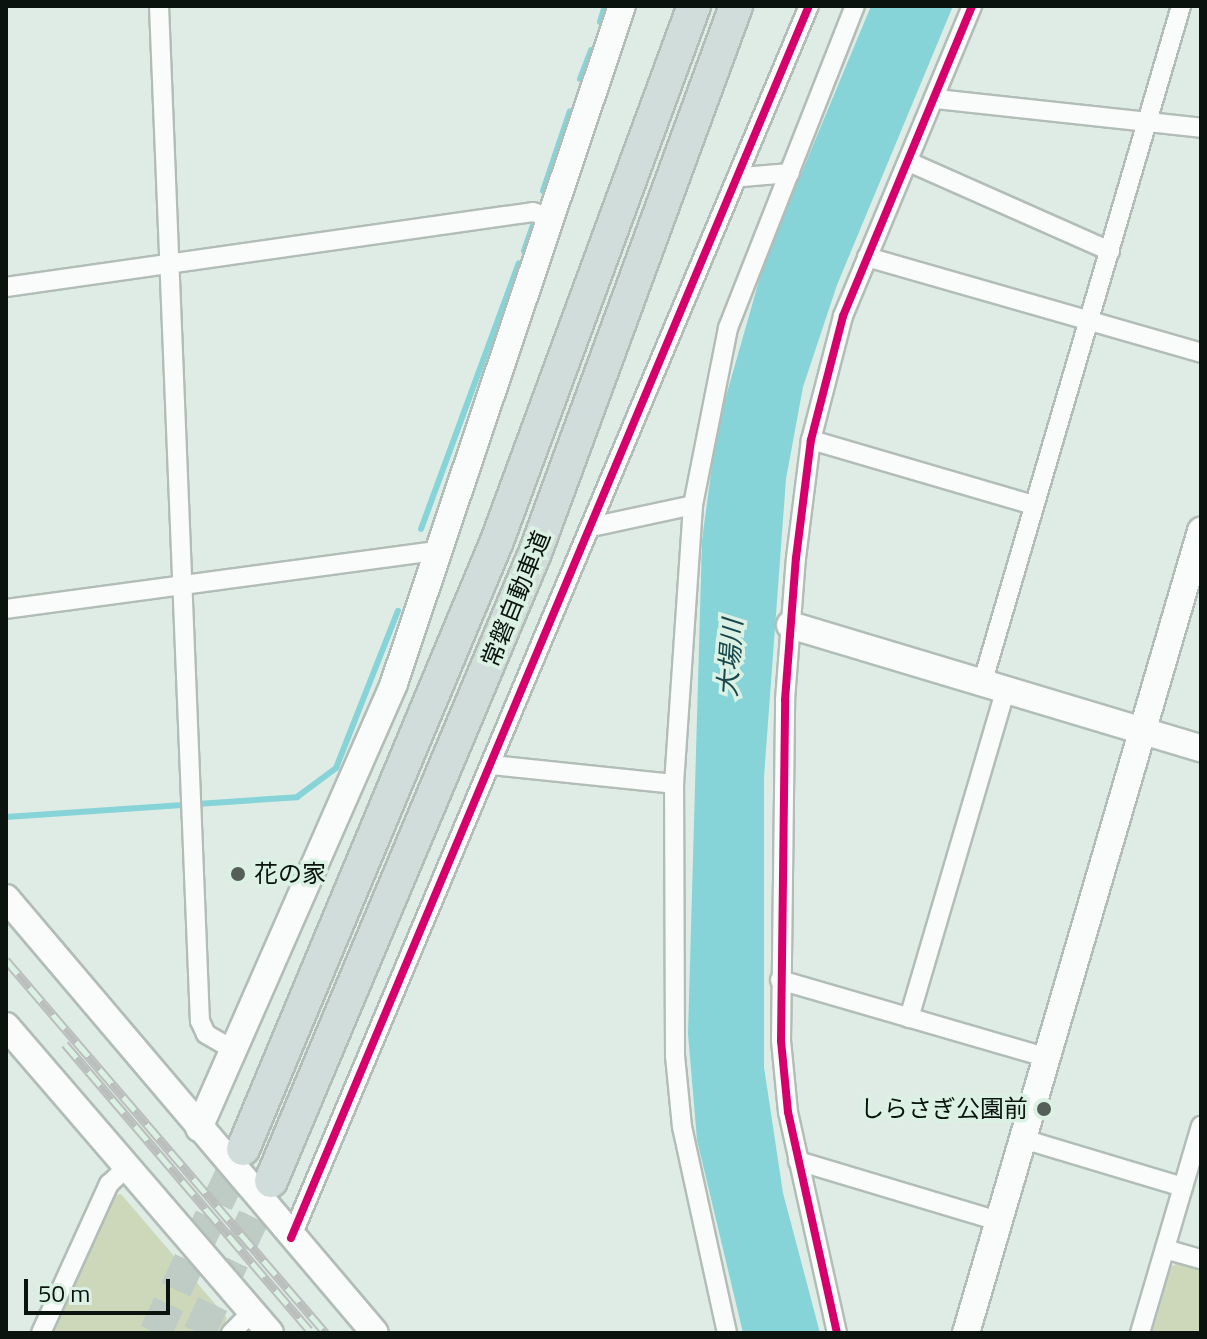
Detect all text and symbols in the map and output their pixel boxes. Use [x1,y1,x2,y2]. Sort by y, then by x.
street label: 常磐自動車道 [476,527,556,671]
water label: 大場川 [712,618,748,698]
place label: 花の家 [254,860,326,888]
marker: 花の家 [229,865,247,883]
place label: しらさぎ公園前 [860,1095,1028,1123]
marker: しらさぎ公園前 [1035,1100,1053,1118]
scale bar [28,1263,174,1313]
text: 50 m [38,1275,90,1311]

